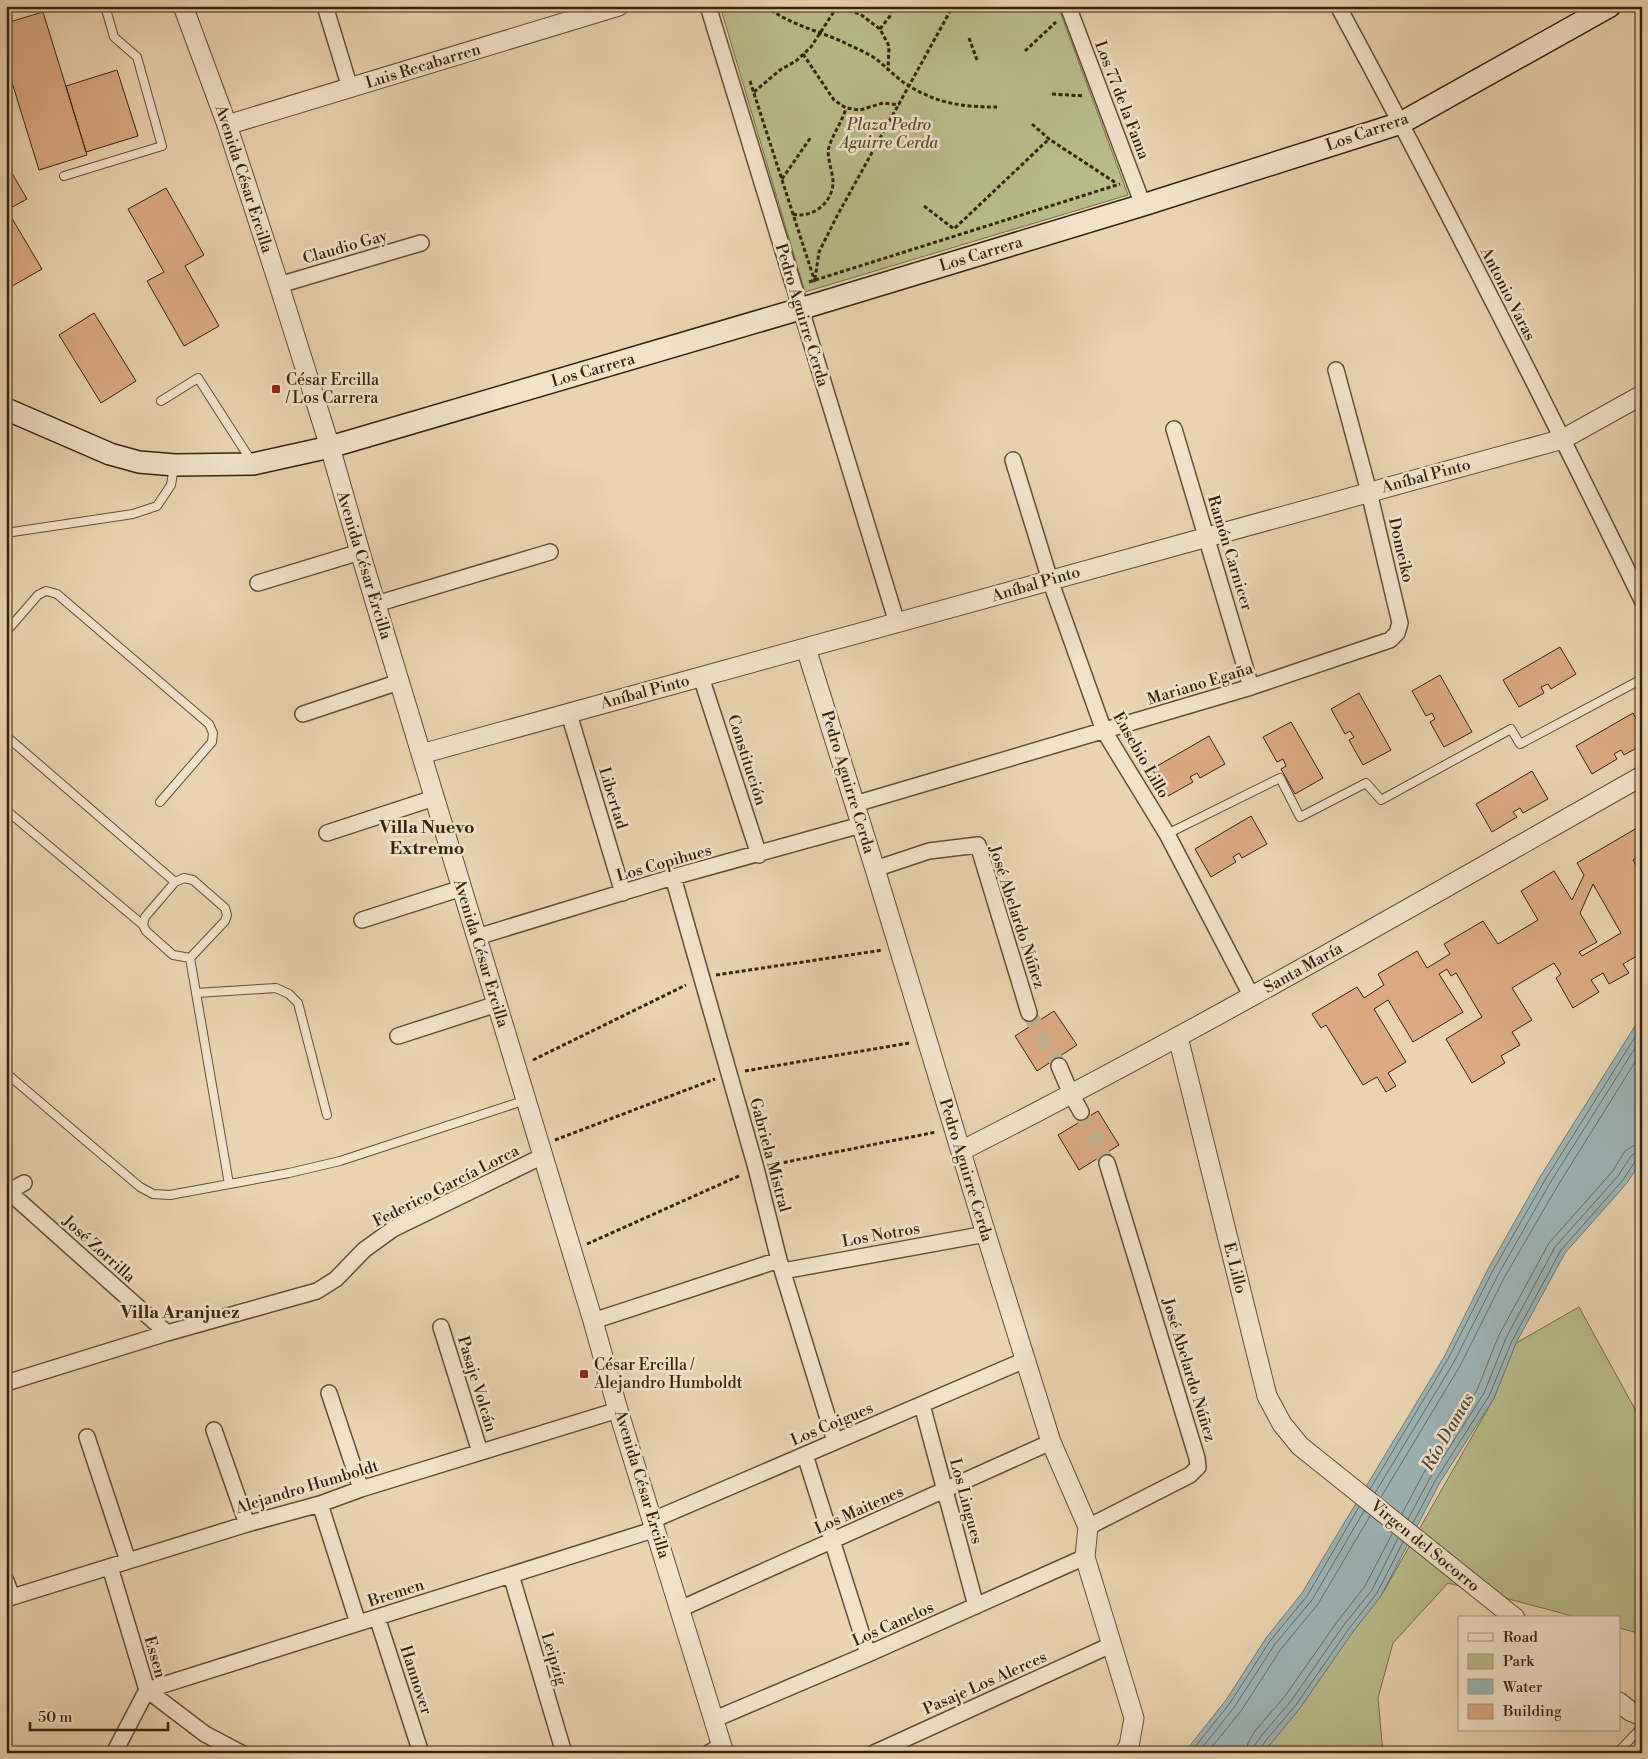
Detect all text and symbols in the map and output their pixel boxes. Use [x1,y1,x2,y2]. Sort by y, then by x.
street label: Los 77 de la Fama [1090,38,1154,163]
street label: Luis Recabarren [363,39,483,93]
street label: Avenida César Ercilla [210,102,278,256]
street label: Los Carrera [1323,108,1412,155]
park label: Plaza Pedro Aguirre Cerda [838,115,938,153]
street label: Claudio Gay [300,225,390,269]
street label: Los Carrera [937,232,1026,276]
street label: Pedro Aguirre Cerda [771,241,834,390]
street label: Antonio Varas [1475,243,1540,344]
street label: Los Carrera [549,348,638,391]
place label: César Ercilla / Los Carrera [285,370,380,408]
marker: César Ercilla / Los Carrera [270,383,282,395]
street label: Aníbal Pinto [1378,455,1473,498]
street label: Avenida César Ercilla [332,487,396,643]
street label: Ramón Carnicer [1203,493,1257,613]
street label: Domeiko [1384,516,1418,584]
street label: Aníbal Pinto [988,562,1083,606]
street label: Mariano Egaña [1145,658,1256,710]
street label: Aníbal Pinto [597,671,692,714]
street label: Pedro Aguirre Cerda [817,708,880,857]
street label: Eusebio Lillo [1108,708,1174,802]
street label: Constitución [723,712,771,808]
street label: Libertad [594,765,632,831]
district label: Villa Nuevo Extremo [378,816,475,860]
street label: Los Copihues [614,840,714,886]
street label: José Abelardo Núñez [984,842,1050,991]
street label: Avenida César Ercilla [449,875,513,1031]
street label: Santa María [1260,938,1347,998]
street label: Gabriela Mistral [745,1096,795,1215]
street label: Pedro Aguirre Cerda [935,1096,998,1245]
street label: Federico García Lorca [370,1140,523,1232]
street label: José Zorrilla [58,1210,140,1287]
street label: Los Notros [840,1218,922,1252]
street label: E. Lillo [1219,1240,1251,1296]
street label: José Abelardo Núñez [1157,1295,1220,1444]
district label: Villa Aranjuez [119,1301,240,1324]
street label: Pasaje Volcán [453,1334,501,1435]
place label: César Ercilla / Alejandro Humboldt [593,1355,743,1393]
marker: César Ercilla / Alejandro Humboldt [578,1368,590,1380]
water label: Río Damas [1416,1389,1480,1476]
street label: Los Coigues [788,1398,876,1450]
street label: Avenida César Ercilla [610,1406,674,1562]
street label: Alejandro Humboldt [232,1456,381,1519]
street label: Los Lingues [945,1456,987,1546]
street label: Los Maitenes [811,1481,907,1539]
street label: Virgen del Socorro [1365,1495,1484,1596]
street label: Bremen [364,1574,427,1612]
street label: Los Canelos [849,1597,937,1651]
legend [1458,1616,1620,1732]
text: Road [1503,1628,1538,1647]
street label: Leipzig [536,1630,572,1689]
street label: Essen [140,1634,171,1681]
street label: Hannover [395,1643,437,1717]
street label: Pasaje Los Alerces [920,1647,1050,1719]
text: Park [1503,1652,1535,1671]
text: Water [1502,1678,1543,1697]
scale bar [30,1699,168,1731]
text: Building [1502,1702,1562,1721]
text: 50 m [38,1708,72,1727]

